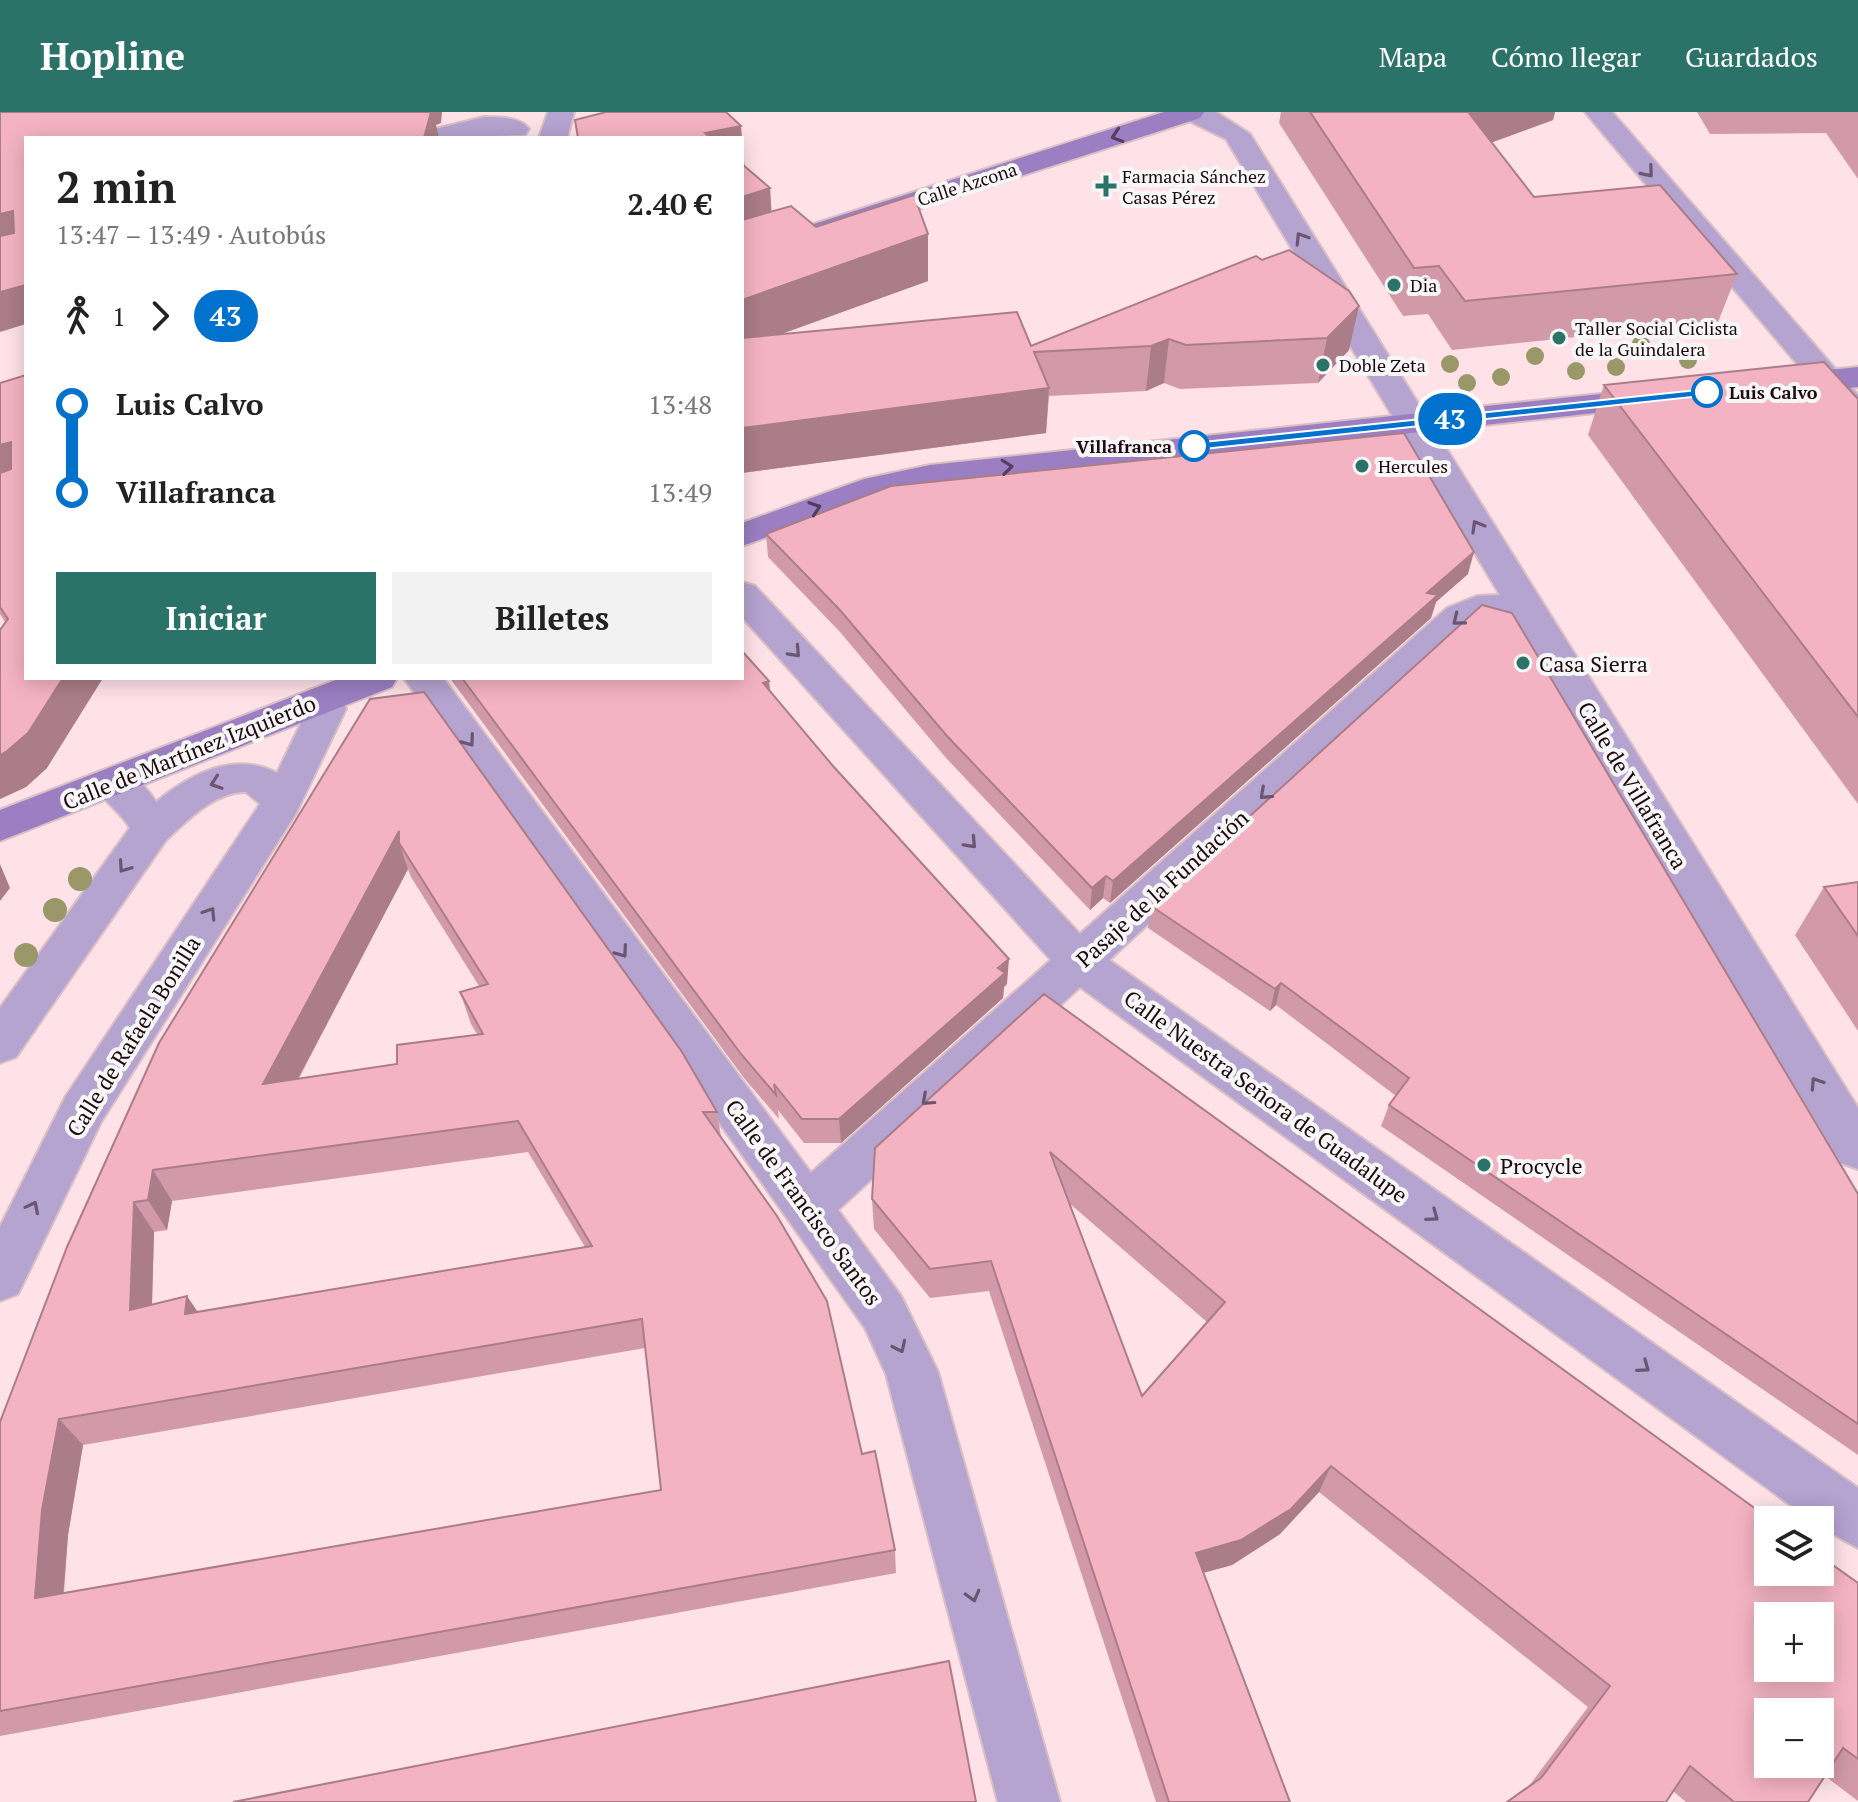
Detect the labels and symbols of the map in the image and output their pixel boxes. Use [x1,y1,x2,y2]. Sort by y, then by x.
one-way arrow [1111,127,1124,143]
street label: Calle Azcona [914,157,1020,211]
one-way arrow [1638,163,1653,177]
place label: Farmacia Sánchez Casas Pérez [1122,164,1266,209]
marker: Farmacia Sánchez Casas Pérez [1097,177,1115,195]
one-way arrow [1295,232,1310,247]
place label: Dia [1410,273,1437,297]
marker: Dia [1385,276,1403,294]
place label: Taller Social Ciclista de la Guindalera [1575,316,1738,361]
marker: Taller Social Ciclista de la Guindalera [1550,329,1568,347]
place label: Doble Zeta [1339,353,1426,377]
marker: Doble Zeta [1314,356,1332,374]
marker: Luis Calvo [1692,377,1722,407]
place label: Luis Calvo [1729,380,1818,404]
line badge: 43 [1414,393,1486,445]
marker: Villafranca [1179,431,1209,461]
place label: Villafranca [1076,434,1172,458]
place label: Hercules [1378,454,1448,478]
marker: Hercules [1353,457,1371,475]
one-way arrow [1001,458,1014,475]
one-way arrow [807,501,821,517]
one-way arrow [1471,520,1487,535]
one-way arrow [1452,610,1467,624]
one-way arrow [785,642,799,657]
place label: Casa Sierra [1539,649,1648,678]
marker: Casa Sierra [1514,654,1532,672]
street label: Calle de Martínez Izquierdo [58,688,320,816]
street label: Calle de Villafranca [1572,696,1694,874]
one-way arrow [459,733,474,747]
one-way arrow [210,774,224,790]
one-way arrow [1260,785,1275,799]
street label: Pasaje de la Fundación [1070,803,1254,973]
one-way arrow [961,834,976,848]
one-way arrow [119,858,134,872]
one-way arrow [201,907,216,922]
street label: Calle de Rafaela Bonilla [59,930,207,1142]
one-way arrow [612,943,627,957]
street label: Calle Nuestra Señora de Guadalupe [1118,983,1414,1209]
one-way arrow [1810,1077,1825,1092]
one-way arrow [922,1091,936,1105]
street label: Calle de Francisco Santos [719,1093,889,1311]
place label: Procycle [1500,1151,1583,1180]
marker: Procycle [1475,1156,1493,1174]
one-way arrow [23,1201,38,1216]
one-way arrow [1424,1206,1438,1221]
one-way arrow [890,1338,906,1353]
one-way arrow [1635,1358,1649,1372]
one-way arrow [964,1589,980,1602]

